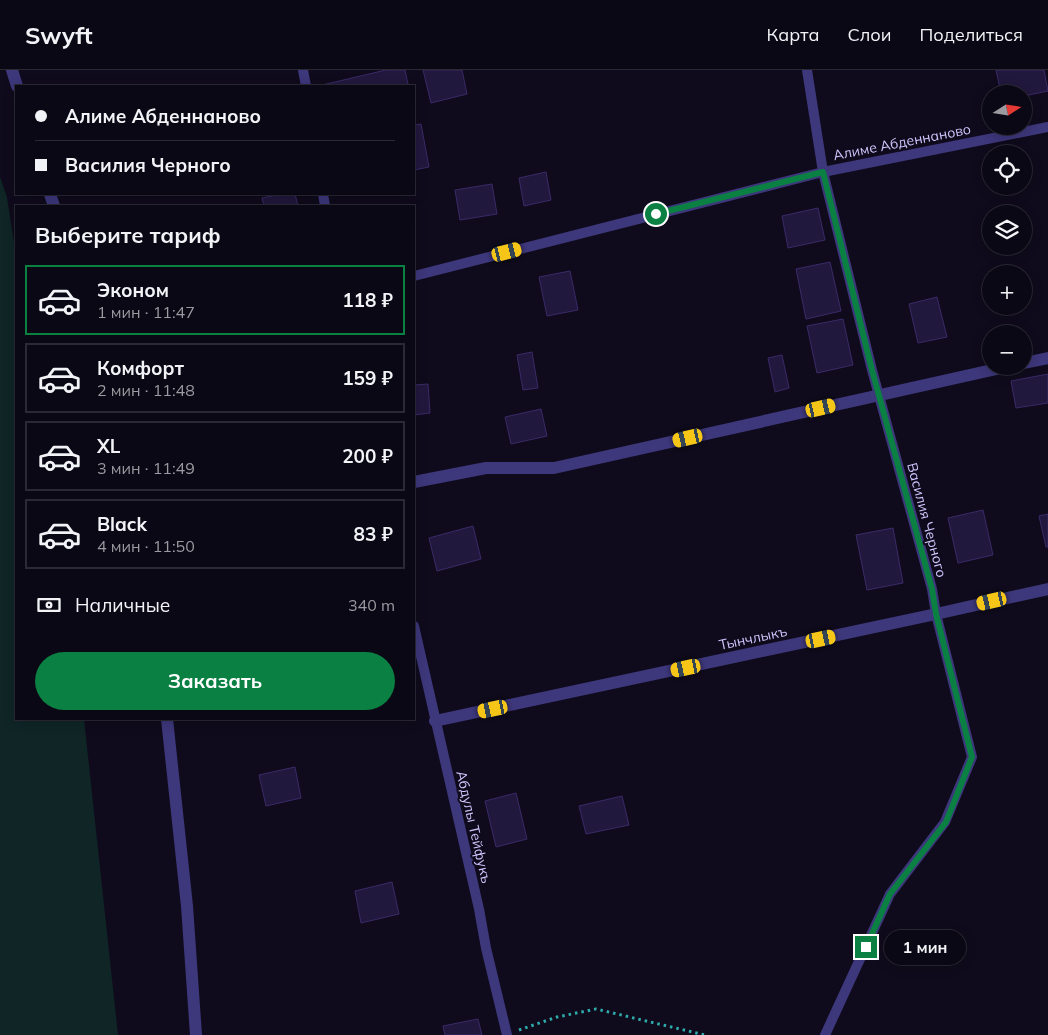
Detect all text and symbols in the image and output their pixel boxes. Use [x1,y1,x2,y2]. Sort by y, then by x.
text: Swyft [25,20,93,50]
text: Карта [767,23,819,46]
text: Слои [847,23,892,46]
text: Поделиться [920,23,1023,46]
north arrow [982,85,1032,135]
map controls [982,85,1032,375]
text: Алиме Абденнаново [65,104,261,128]
street label: Алиме Абденнаново [832,120,972,164]
button: locate [982,145,1032,195]
text: Василия Черного [65,153,231,177]
route start [645,203,667,225]
button: layers [982,205,1032,255]
text: Выберите тариф [35,221,221,249]
car [490,241,523,263]
button: + [982,265,1032,315]
icon: car [37,278,82,323]
text: Эконом [97,278,169,302]
text: 118 ₽ [342,288,393,312]
text: 1 мин · 11:47 [97,302,195,322]
button: − [982,325,1032,375]
icon: car [37,356,82,401]
text: Комфорт [97,356,184,380]
text: 159 ₽ [342,366,393,390]
text: 2 мин · 11:48 [97,380,195,400]
car [804,397,837,419]
car [671,427,704,449]
icon: car [37,434,82,479]
text: XL [97,434,120,458]
text: 200 ₽ [342,444,393,468]
text: 3 мин · 11:49 [97,458,195,478]
street label: Василия Черного [903,461,951,579]
icon: car [37,512,82,557]
text: Black [97,512,147,536]
text: 83 ₽ [354,522,393,546]
text: 4 мин · 11:50 [97,536,195,556]
car [975,590,1008,612]
icon: cash [35,591,63,619]
text: Наличные [75,593,170,617]
text: 340 m [348,595,395,615]
street label: Тынчлыкъ [717,622,789,654]
car [804,629,837,649]
button: Заказать [35,652,395,710]
car [669,658,702,678]
car [476,699,509,719]
street label: Абдулы Тейфукъ [452,769,496,885]
callout: 1 мин [884,930,966,964]
route end [855,936,877,958]
text: 1 мин [903,937,947,957]

